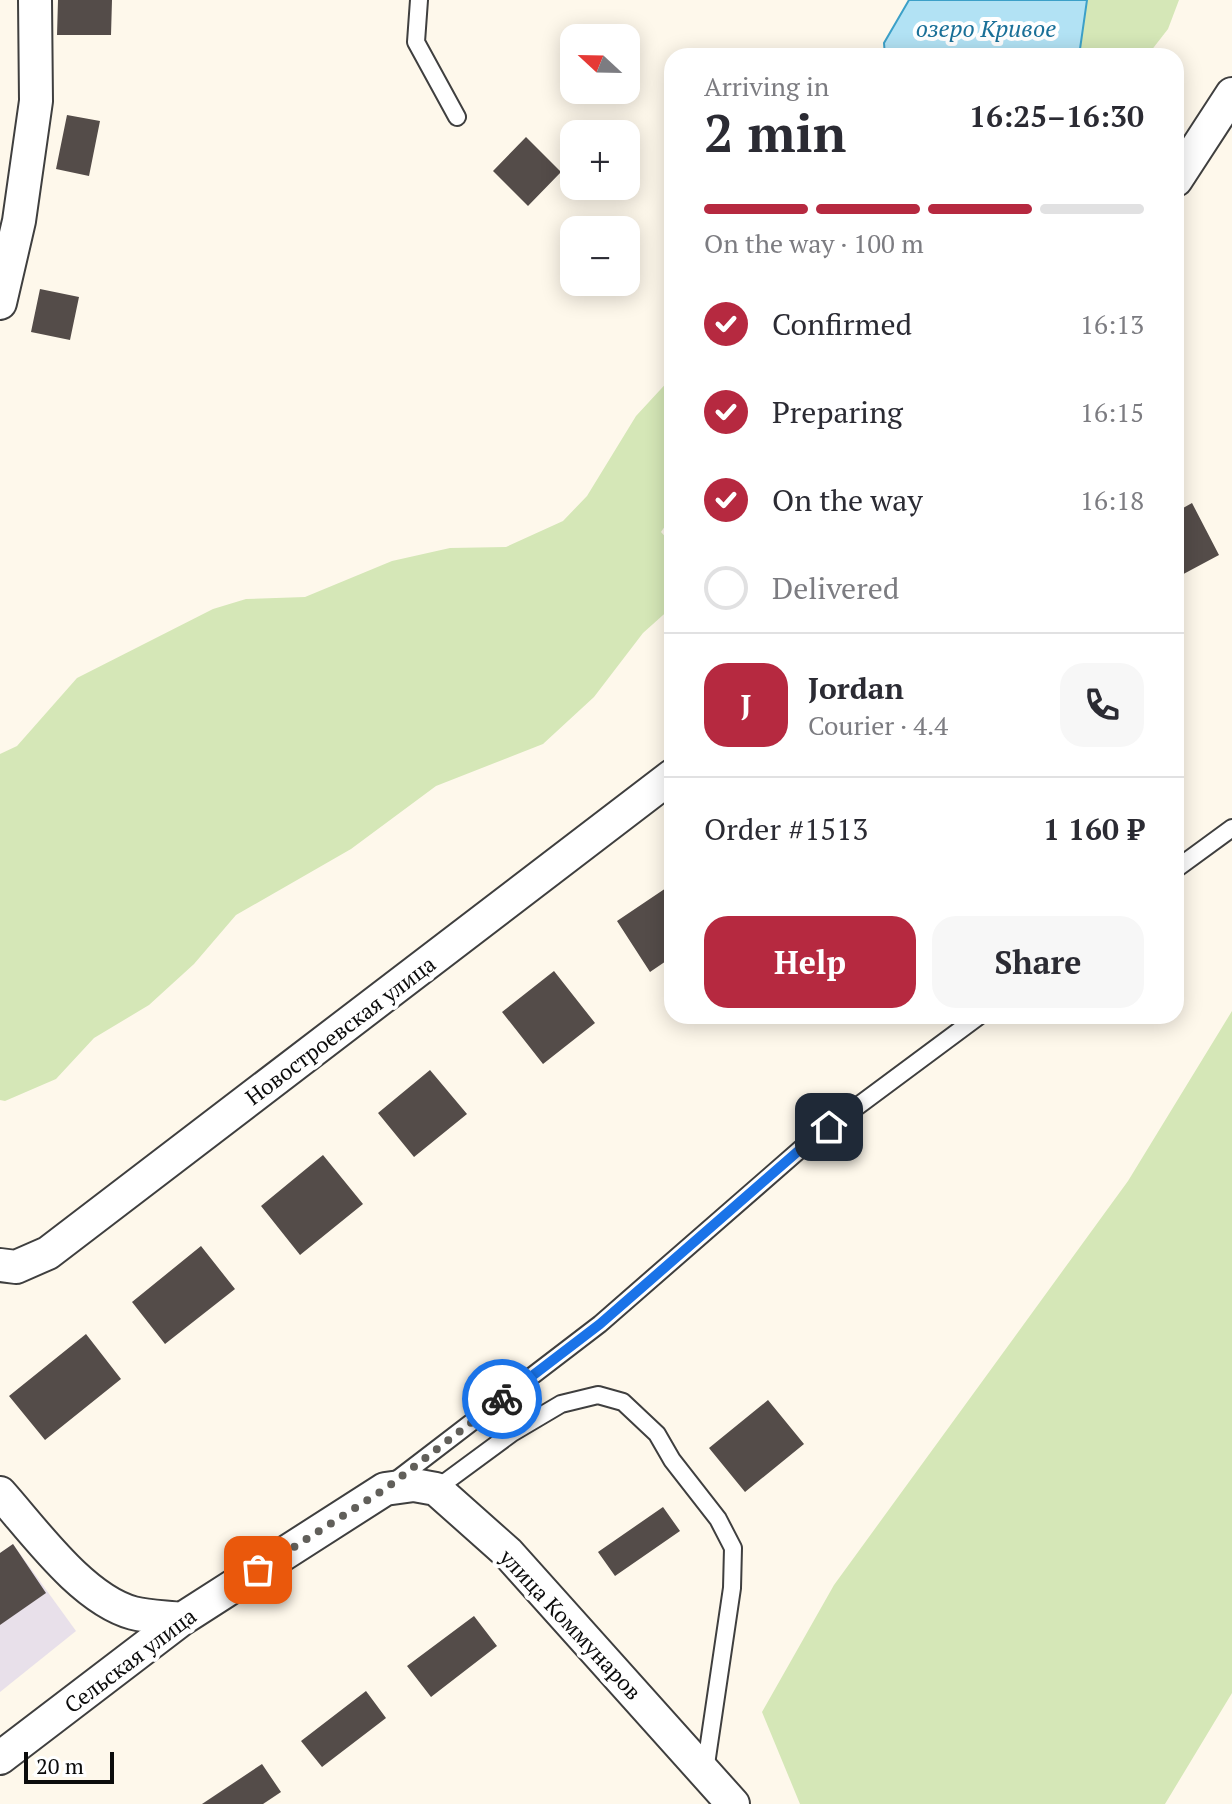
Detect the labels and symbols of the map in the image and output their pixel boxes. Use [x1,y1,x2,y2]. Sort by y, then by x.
water label: озеро Кривое [916,12,1056,44]
north arrow [560,24,640,104]
street label: Новостроевская улица [239,949,441,1111]
pin [795,1093,863,1161]
courier [462,1359,542,1439]
pin [224,1536,292,1604]
street label: улица Коммунаров [493,1542,648,1705]
street label: Сельская улица [58,1601,202,1719]
scale bar [24,1748,114,1784]

